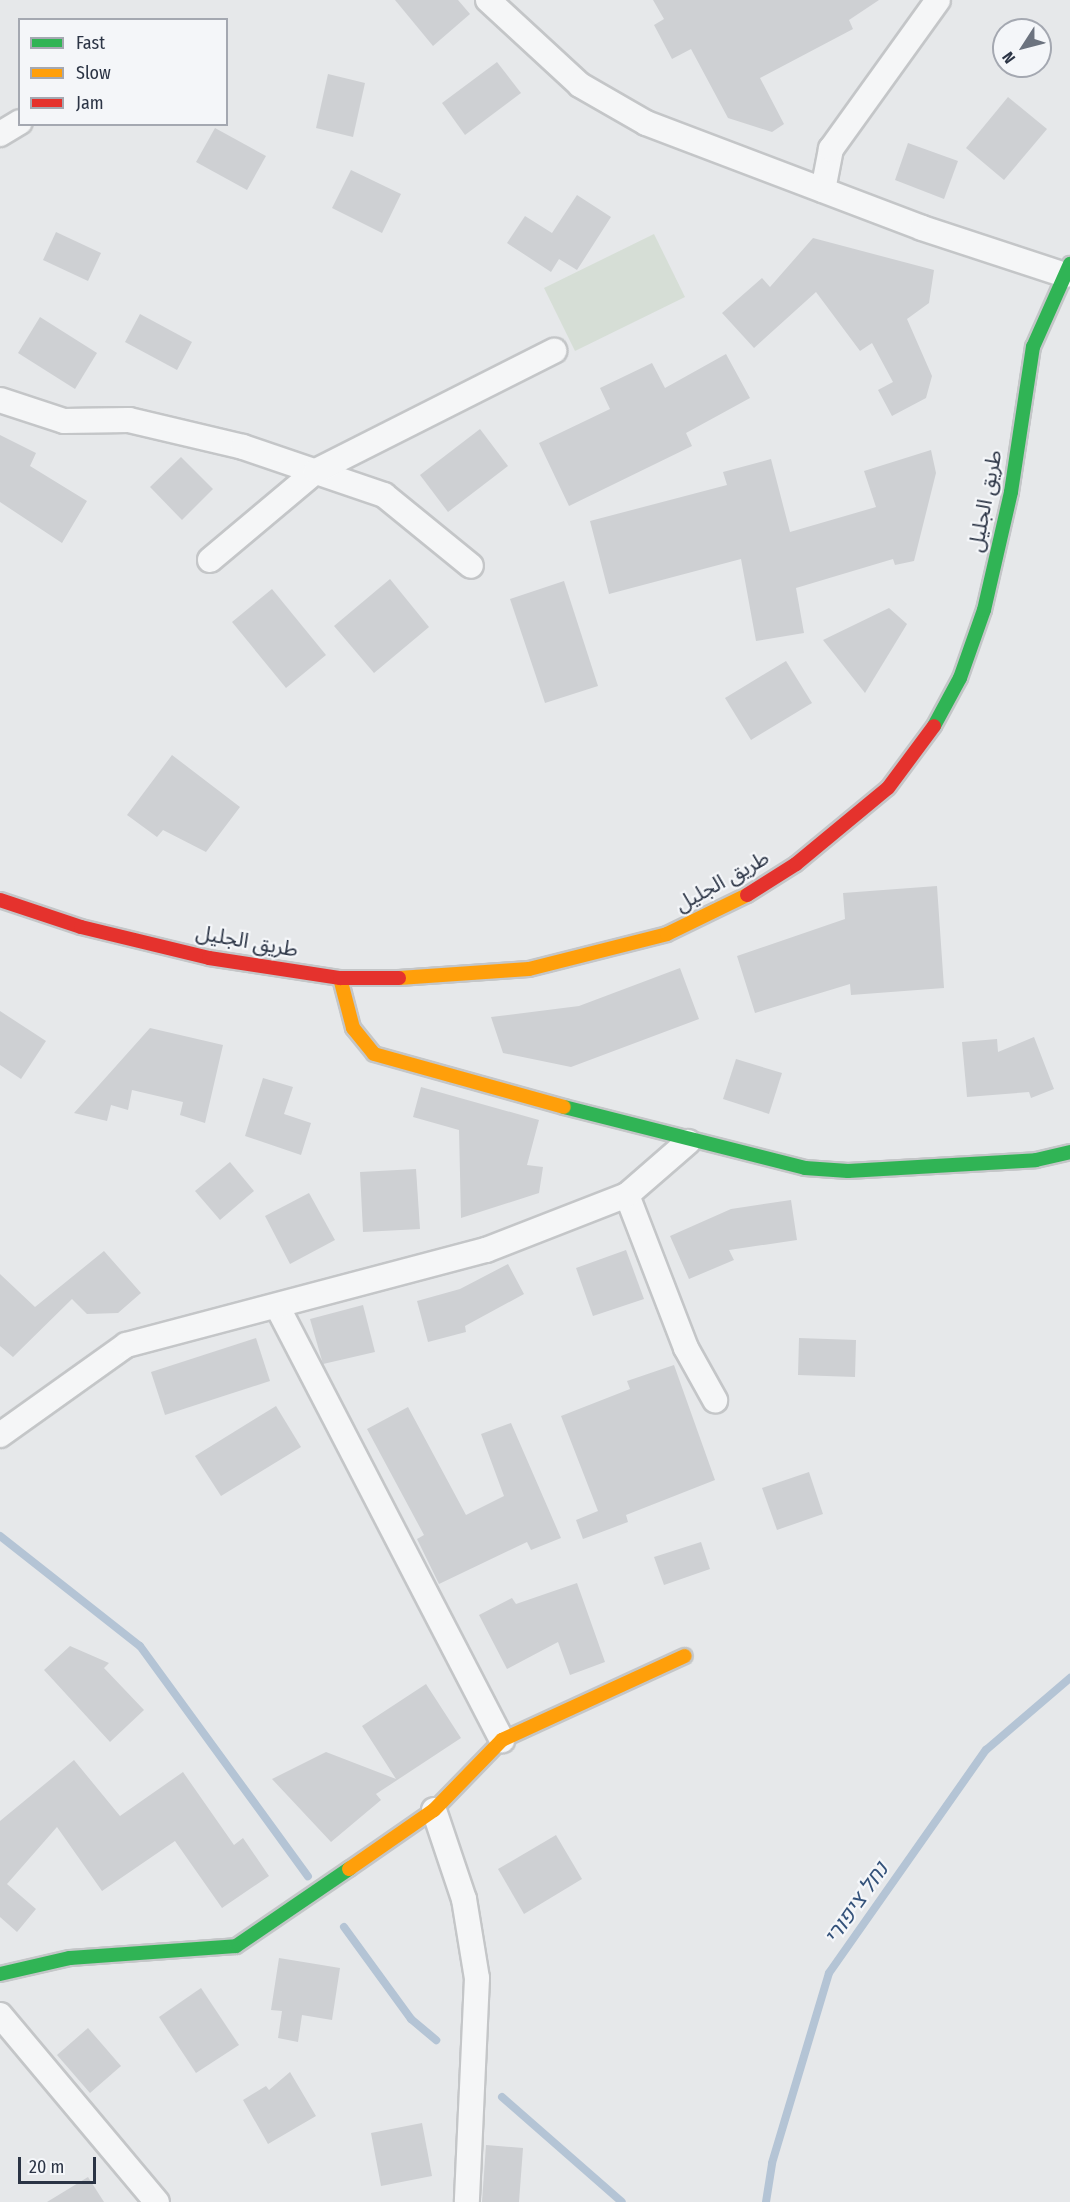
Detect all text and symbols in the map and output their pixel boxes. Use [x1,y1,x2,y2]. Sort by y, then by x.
legend [18,18,228,126]
north arrow [992,18,1052,78]
text: Fast [76,32,105,54]
text: N [998,48,1019,67]
text: Slow [76,62,111,84]
text: Jam [76,92,104,114]
street label: طريق الجليل [963,448,1007,554]
street label: طريق الجليل [671,845,773,917]
street label: طريق الجليل [194,920,300,962]
water label: נחל ציפורי [818,1857,894,1949]
scale bar [21,2145,99,2183]
text: 20 m [29,2156,64,2178]

